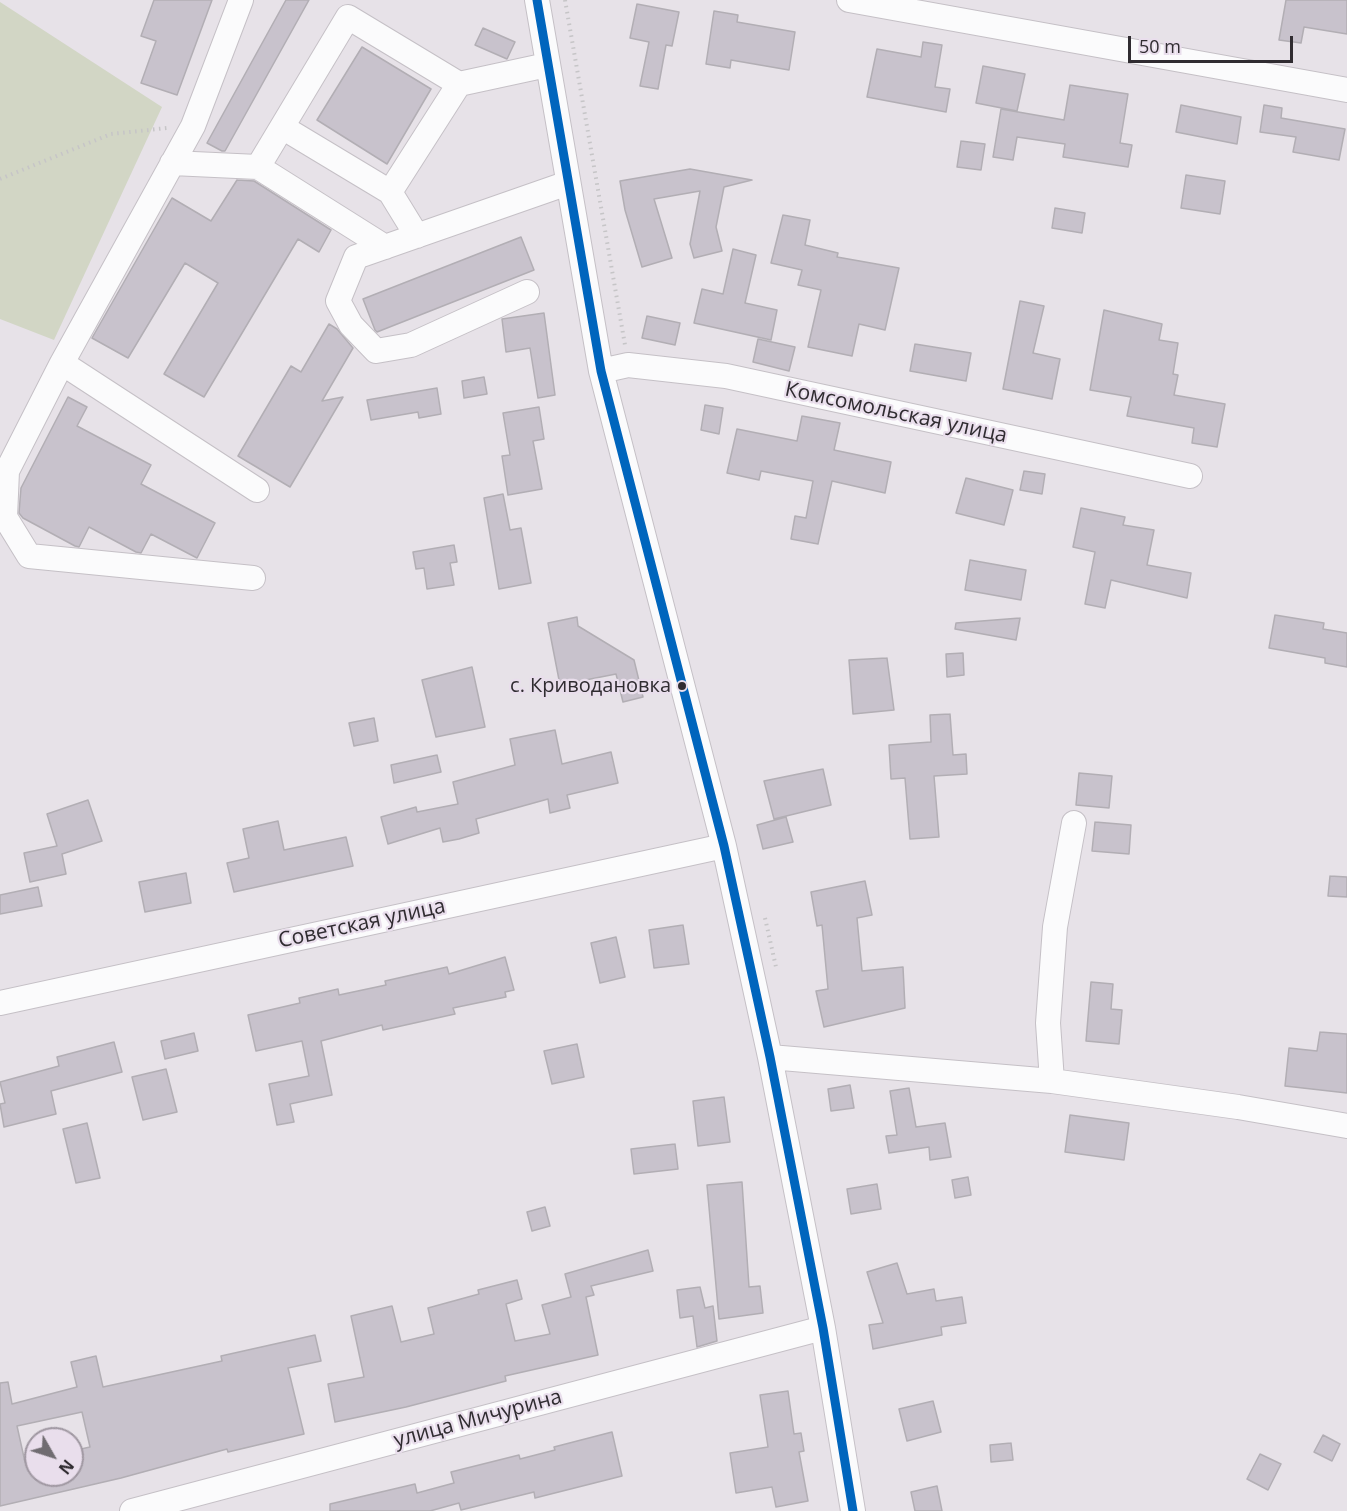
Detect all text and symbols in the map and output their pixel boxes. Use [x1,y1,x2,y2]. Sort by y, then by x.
scale bar [1131,24,1296,62]
text: 50 m [1139,34,1181,58]
street label: Комсомольская улица [783,377,1009,449]
place label: с. Криводановка [510,674,671,698]
marker: с. Криводановка [676,680,688,692]
street label: Советская улица [276,894,448,954]
street label: улица Мичурина [391,1384,565,1454]
north arrow [24,1427,84,1487]
text: N [54,1455,79,1479]

